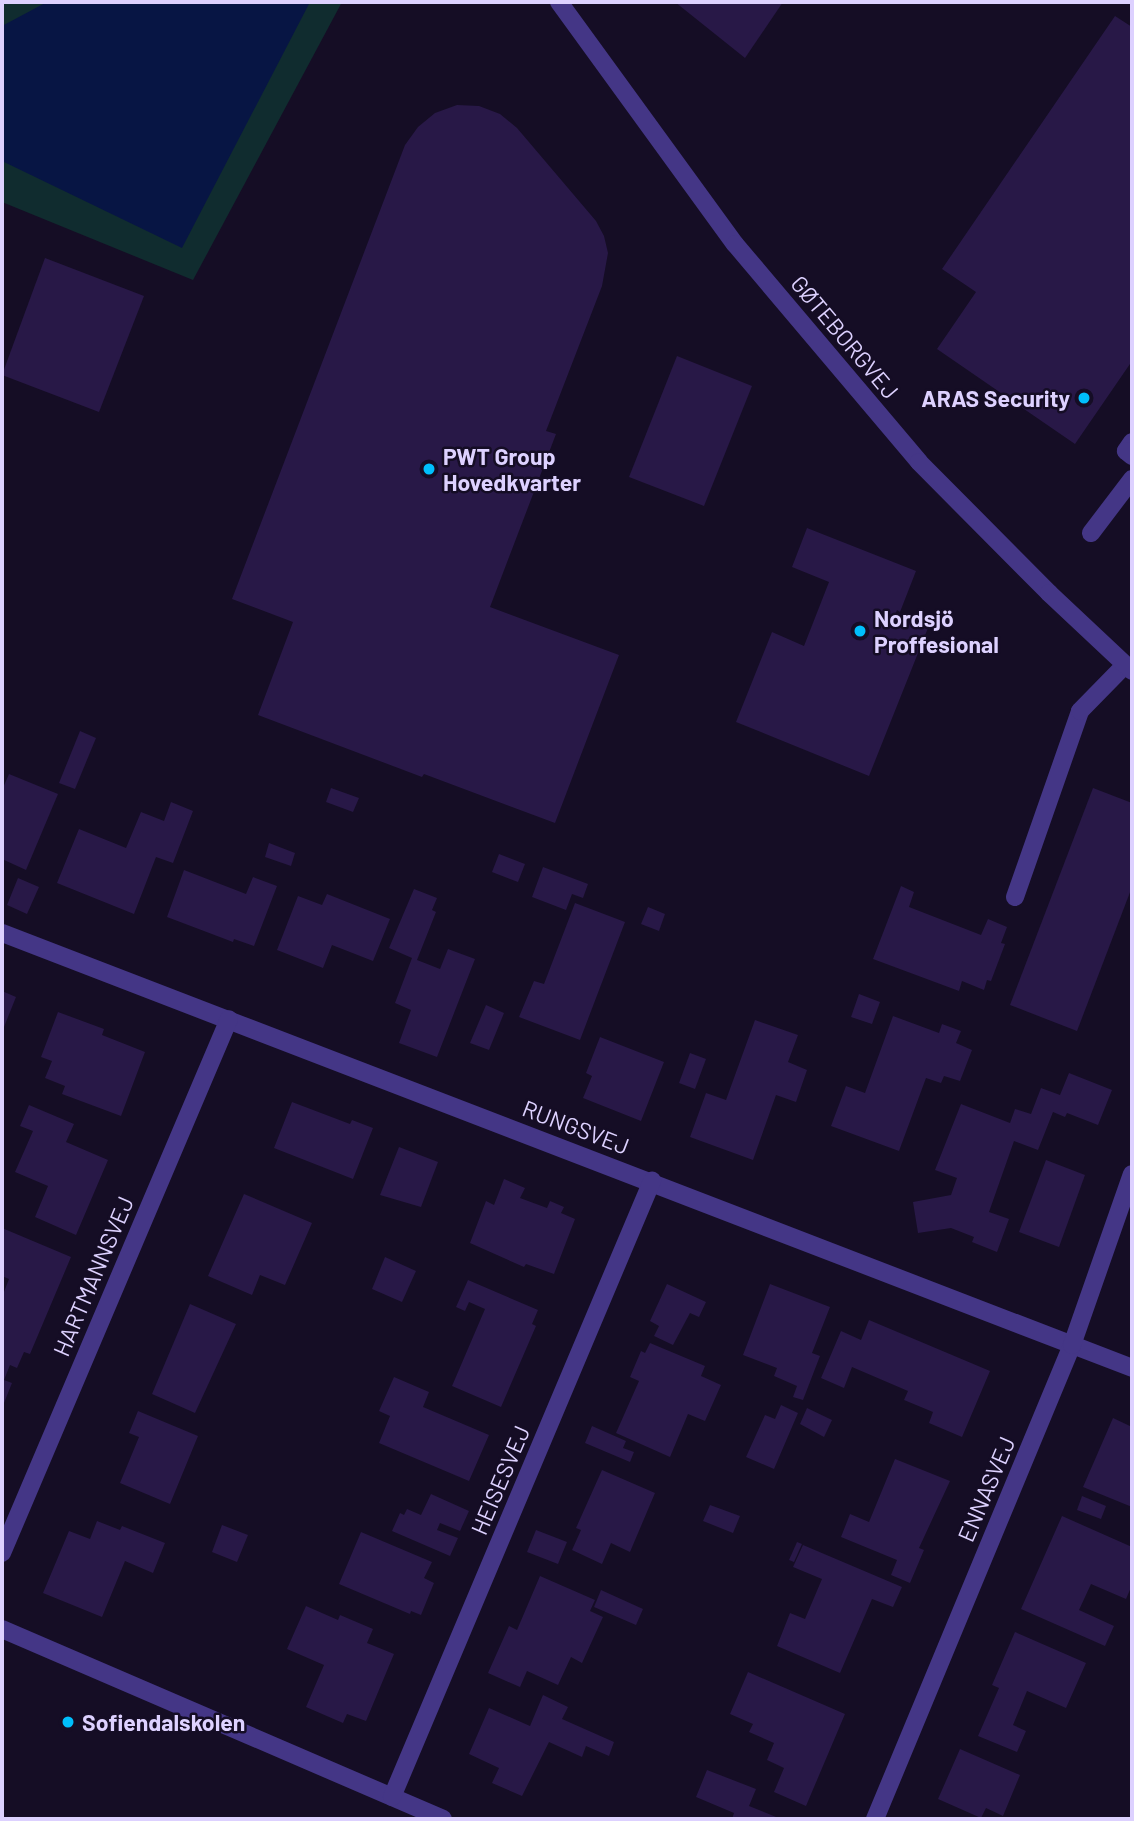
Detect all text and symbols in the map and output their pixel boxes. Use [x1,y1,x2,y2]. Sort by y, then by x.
street label: GØTEBORGVEJ [785,270,905,404]
place label: ARAS Security [921,384,1070,412]
marker: ARAS Security [1076,390,1092,406]
place label: PWT Group Hovedkvarter [443,442,581,496]
marker: PWT Group Hovedkvarter [421,461,437,477]
place label: Nordsjö Proffesional [874,604,999,658]
marker: Nordsjö Proffesional [852,623,868,639]
street label: RUNGSVEJ [519,1094,633,1160]
street label: HARTMANNSVEJ [47,1192,139,1360]
street label: HEISESVEJ [465,1421,535,1539]
street label: ENNASVEJ [952,1432,1020,1546]
place label: Sofiendalskolen [82,1708,245,1736]
marker: Sofiendalskolen [60,1714,76,1730]

